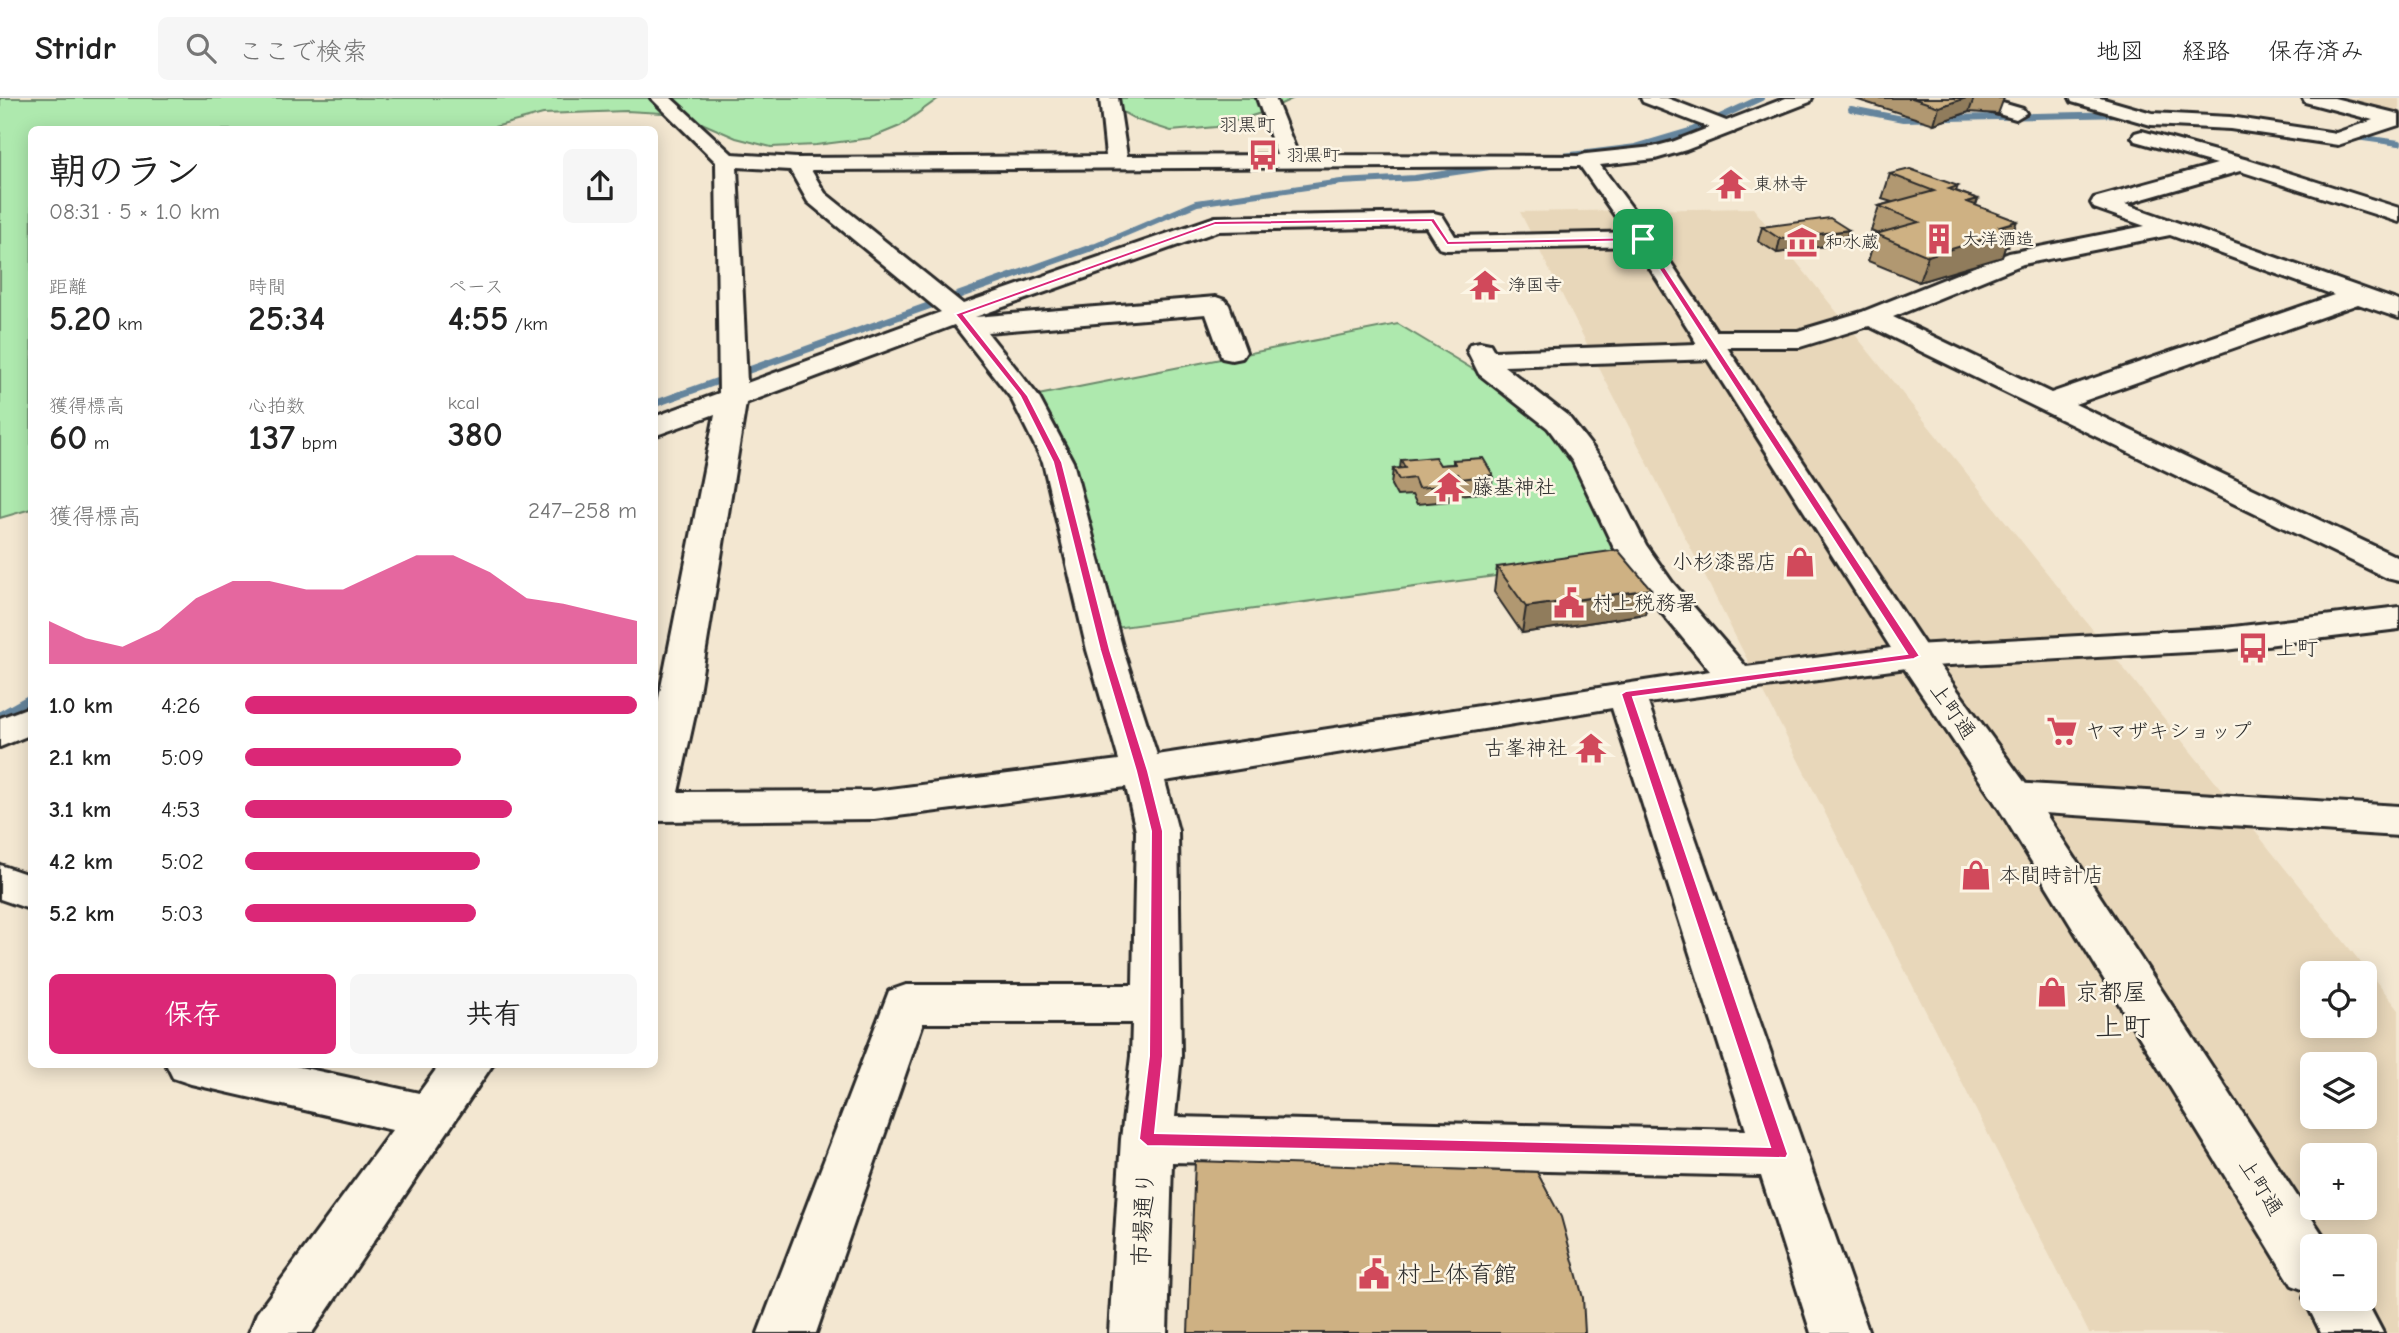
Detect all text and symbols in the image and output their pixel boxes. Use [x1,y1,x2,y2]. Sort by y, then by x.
search box [158,17,648,80]
text: Stridr [35,29,116,67]
icon: search [182,29,220,67]
text: ここで検索 [238,37,368,67]
text: 地図 [2096,37,2144,65]
text: 経路 [2182,37,2230,65]
text: 保存済み [2268,37,2364,65]
district label: 羽黒町 [1218,114,1276,136]
bus stop icon: 羽黒町 [1246,138,1280,172]
place label: 羽黒町 [1286,145,1340,166]
button: share [563,149,637,223]
text: 朝のラン [49,150,201,194]
temple icon: 東林寺 [1714,167,1748,201]
place label: 東林寺 [1754,174,1808,195]
text: 08:31 · 5 × 1.0 km [49,198,220,225]
pin [1613,209,1673,269]
icon: arrive [1624,220,1662,258]
building icon: 大洋酒造 [1922,222,1956,256]
museum icon: 和水蔵 [1785,225,1819,259]
place label: 大洋酒造 [1962,229,2034,250]
place label: 和水蔵 [1825,232,1879,253]
temple icon: 浄国寺 [1468,268,1502,302]
place label: 浄国寺 [1508,275,1562,296]
text: 距離 [49,276,87,298]
text: 時間 [248,276,286,298]
text: ペース [448,276,504,298]
text: 5.20 [49,298,111,339]
text: 25:34 [248,298,325,339]
text: 4:55 [448,298,509,339]
text: km [111,313,143,335]
text: /km [509,313,548,335]
text: kcal [448,392,480,414]
text: 獲得標高 [49,395,125,417]
text: 心拍数 [248,395,305,417]
text: 380 [448,414,503,455]
text: 60 [49,417,87,458]
text: 137 [248,417,295,458]
text: m [87,432,109,454]
text: bpm [295,432,337,454]
temple icon: 藤基神社 [1432,470,1466,504]
place label: 藤基神社 [1472,475,1556,499]
text: 247–258 m [528,497,637,524]
text: 獲得標高 [49,503,141,530]
shop icon: 小杉漆器店 [1783,545,1817,579]
place label: 小杉漆器店 [1672,550,1777,574]
public building icon: 村上税務署 [1552,586,1586,620]
place label: 村上税務署 [1592,591,1697,615]
bus stop icon: 上町 [2236,631,2270,665]
place label: 上町 [2276,636,2318,660]
street label: 上町通 [1925,678,1981,744]
text: 1.0 km [49,692,113,719]
text: 4:26 [161,692,201,719]
supermarket icon: ヤマザキショップ [2045,714,2079,748]
place label: ヤマザキショップ [2085,719,2252,743]
temple icon: 古峯神社 [1574,731,1608,765]
place label: 古峯神社 [1484,736,1568,760]
text: 2.1 km [49,744,111,771]
text: 5:09 [161,744,204,771]
text: 3.1 km [49,796,111,823]
text: 4:53 [161,796,200,823]
text: 4.2 km [49,848,113,875]
text: 5:02 [161,848,204,875]
shop icon: 本間時計店 [1959,858,1993,892]
place label: 本間時計店 [1999,863,2104,887]
text: 5.2 km [49,900,115,927]
text: 5:03 [161,900,203,927]
map controls [2300,961,2377,1311]
button: locate [2300,961,2377,1038]
button: 保存 [49,974,336,1054]
button: 共有 [350,974,637,1054]
shop icon: 京都屋 [2035,975,2069,1009]
place label: 京都屋 [2075,978,2147,1006]
district label: 上町 [2095,1011,2151,1043]
button: layers [2300,1052,2377,1129]
button: + [2300,1143,2377,1220]
street label: 上町通 [2234,1154,2288,1220]
street label: 市場通り [1127,1170,1159,1268]
button: − [2300,1234,2377,1311]
public building icon: 村上体育館 [1357,1257,1391,1291]
place label: 村上体育館 [1397,1260,1517,1288]

